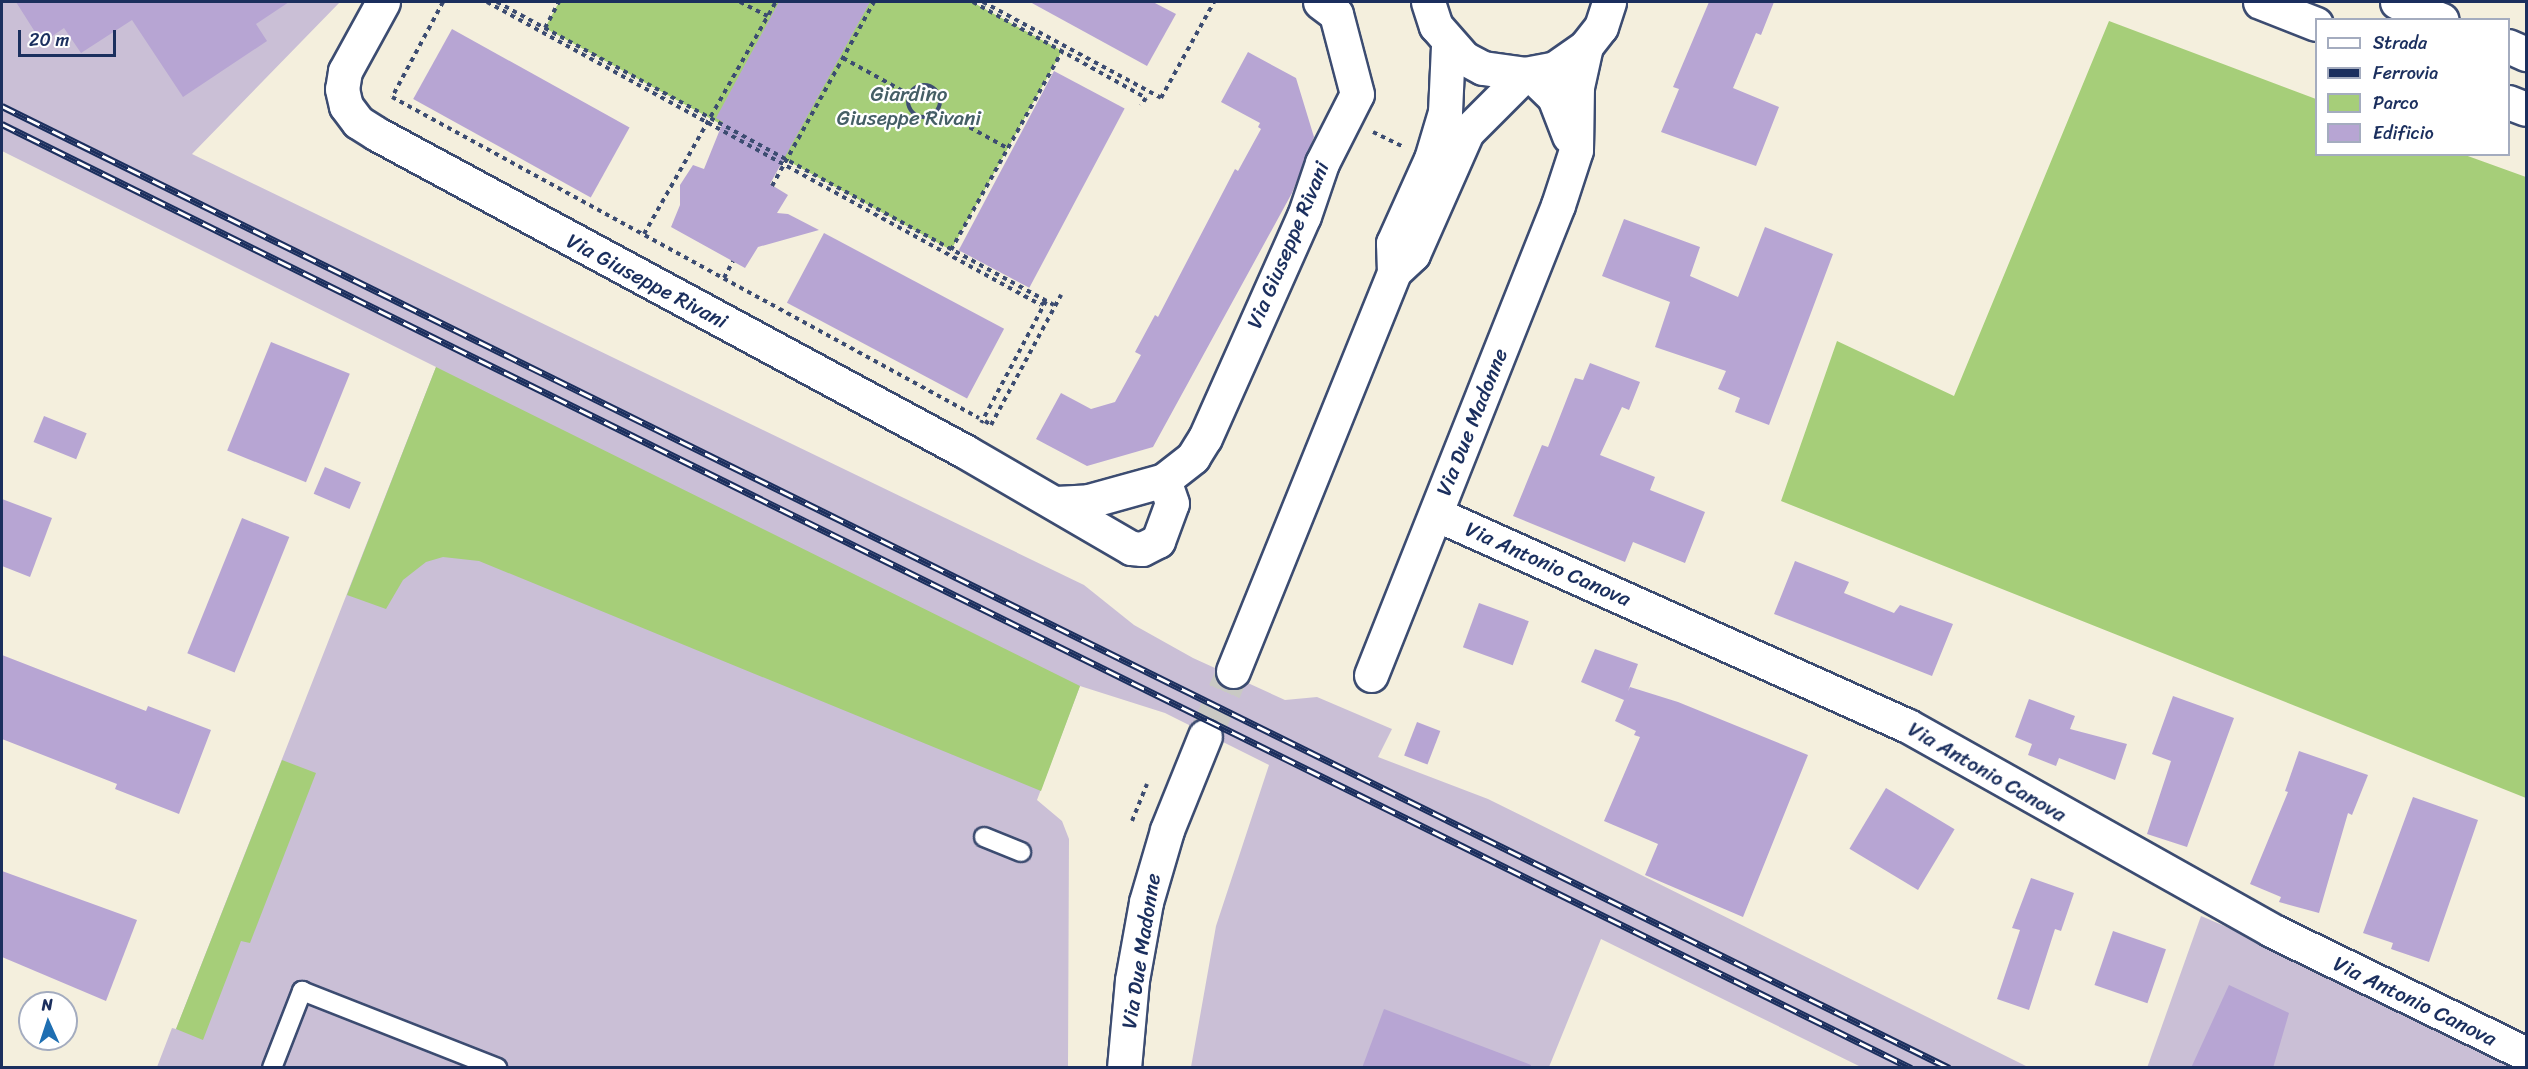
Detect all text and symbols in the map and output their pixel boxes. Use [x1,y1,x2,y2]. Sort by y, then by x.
scale bar [21,18,118,56]
legend [2315,18,2510,156]
text: 20 m [29,24,69,56]
text: Strada [2373,27,2427,59]
text: Ferrovia [2373,57,2438,89]
park label: Giardino Giuseppe Rivani [837,81,981,131]
text: Parco [2373,87,2418,119]
text: Edificio [2373,117,2434,149]
street label: Via Giuseppe Rivani [1242,158,1334,332]
street label: Via Giuseppe Rivani [562,228,732,334]
street label: Via Due Madonne [1431,345,1513,499]
street label: Via Antonio Canova [1461,516,1635,612]
street label: Via Antonio Canova [1904,717,2070,827]
street label: Via Due Madonne [1116,872,1166,1030]
street label: Via Antonio Canova [2329,951,2501,1051]
text: N [41,990,53,1019]
north arrow [18,991,78,1051]

